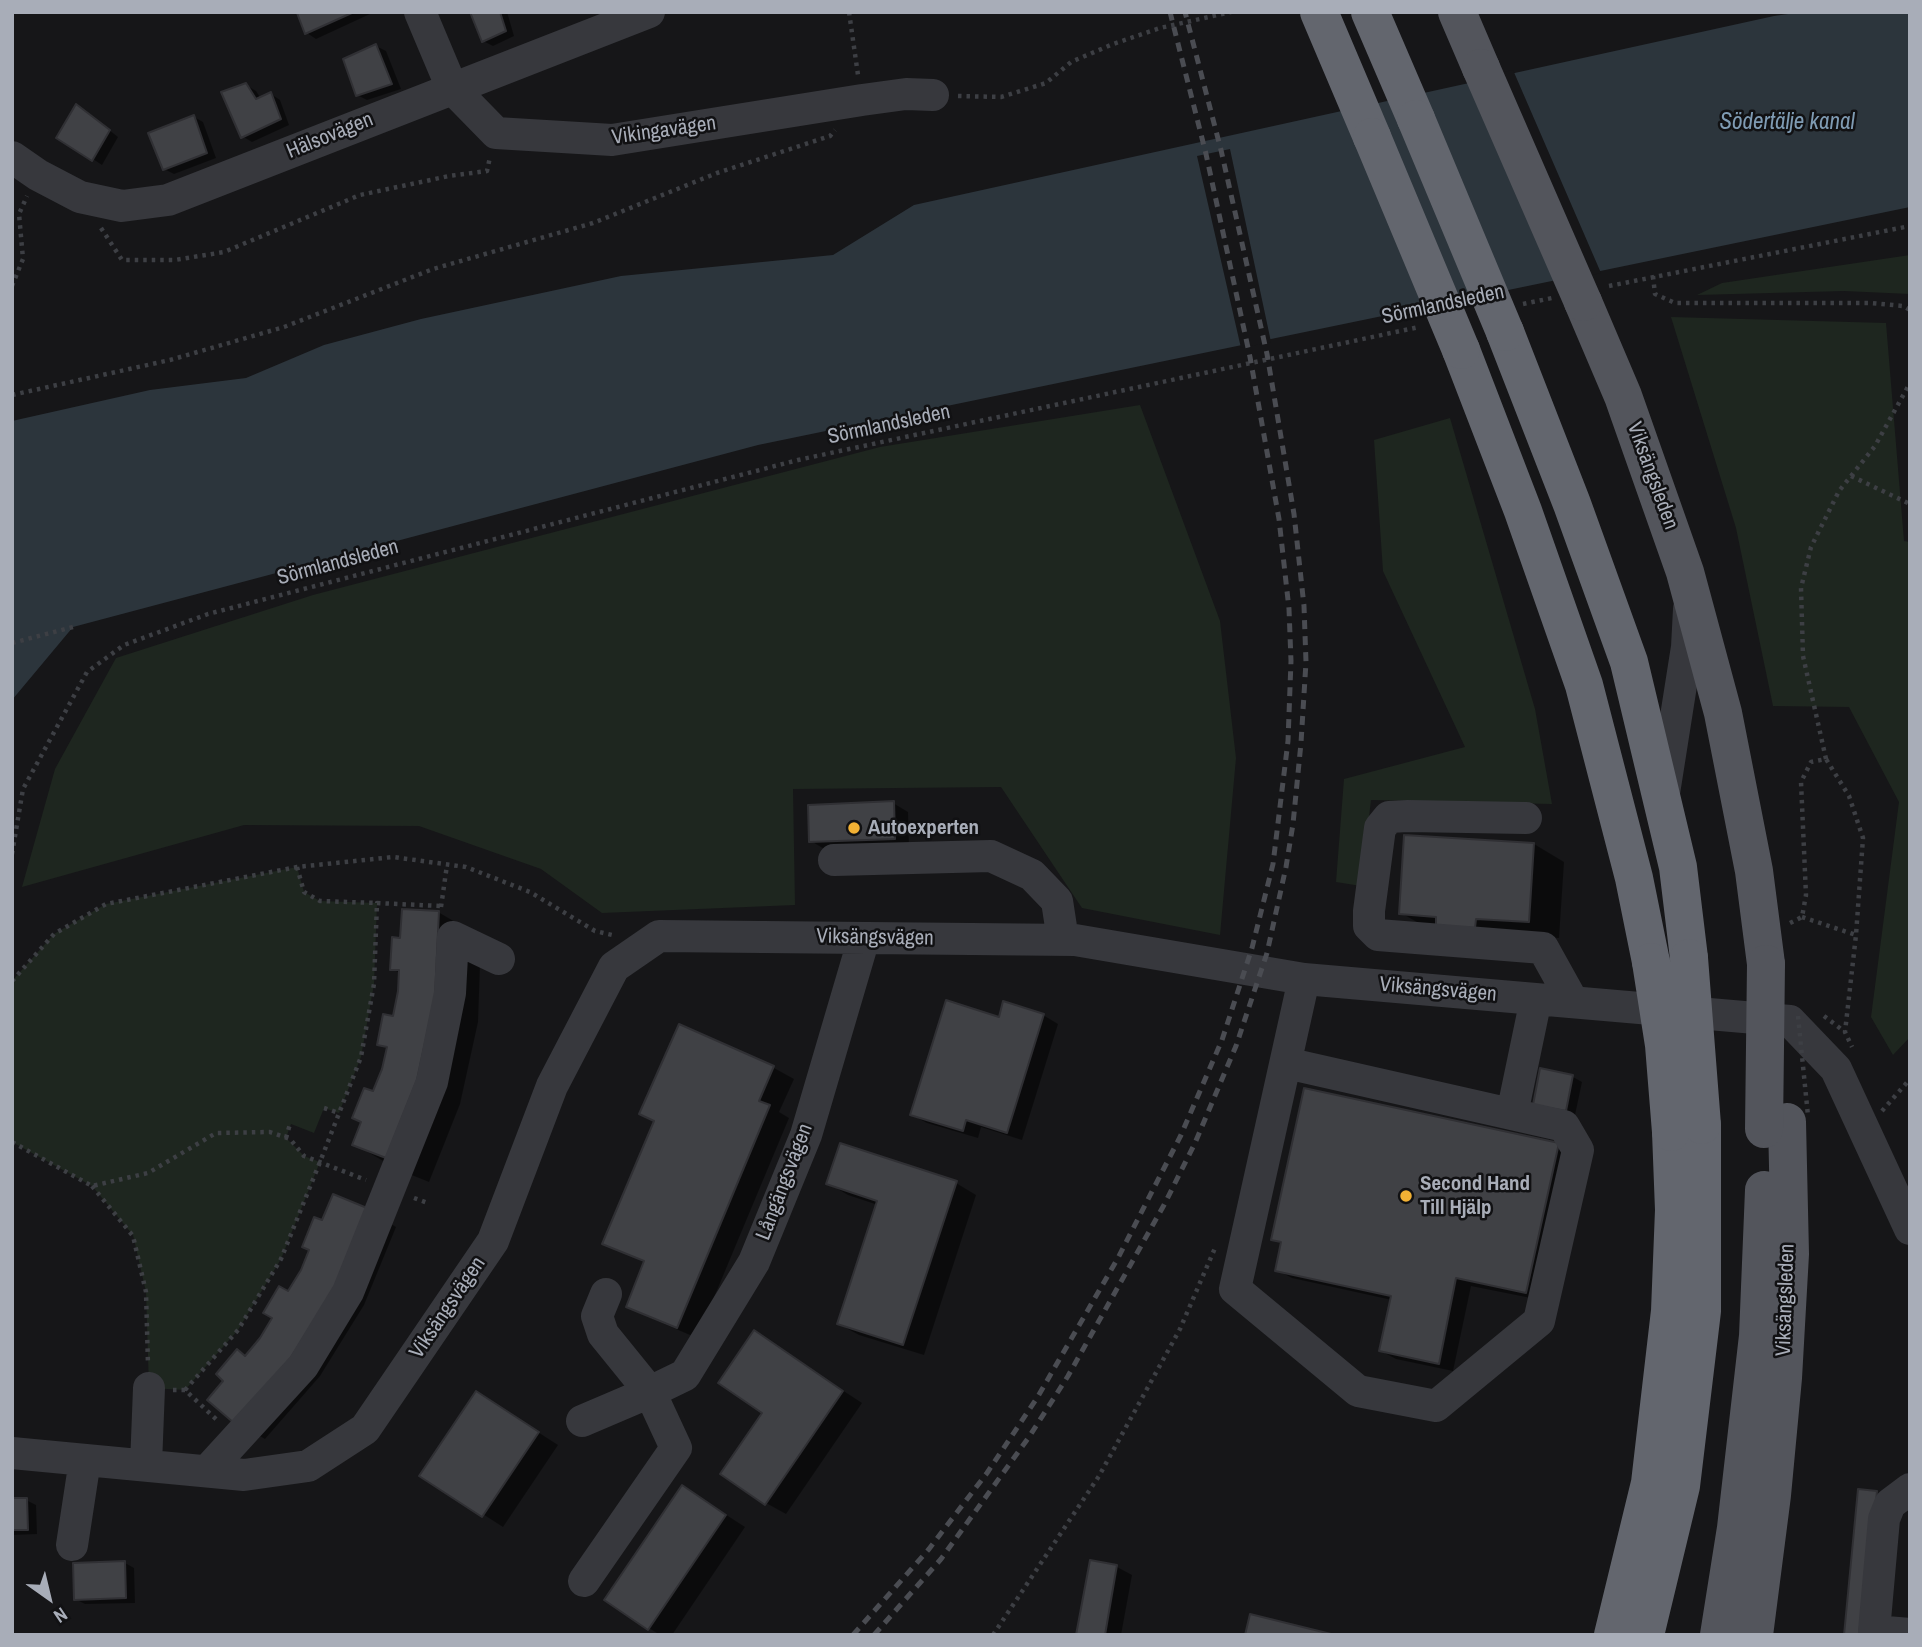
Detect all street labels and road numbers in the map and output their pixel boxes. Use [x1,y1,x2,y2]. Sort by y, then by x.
street label: Hälsovägen [283,107,377,165]
street label: Vikingavägen [610,111,718,151]
street label: Sörmlandsleden [1380,280,1506,330]
street label: Sörmlandsleden [826,400,952,450]
street label: Viksängsleden [1621,419,1683,533]
street label: Sörmlandsleden [275,535,401,591]
street label: Viksängsvägen [816,924,934,952]
street label: Viksängsvägen [1378,972,1498,1008]
street label: Långängsvägen [751,1120,819,1244]
street label: Viksängsleden [1771,1243,1801,1357]
street label: Viksängsvägen [405,1252,491,1364]

